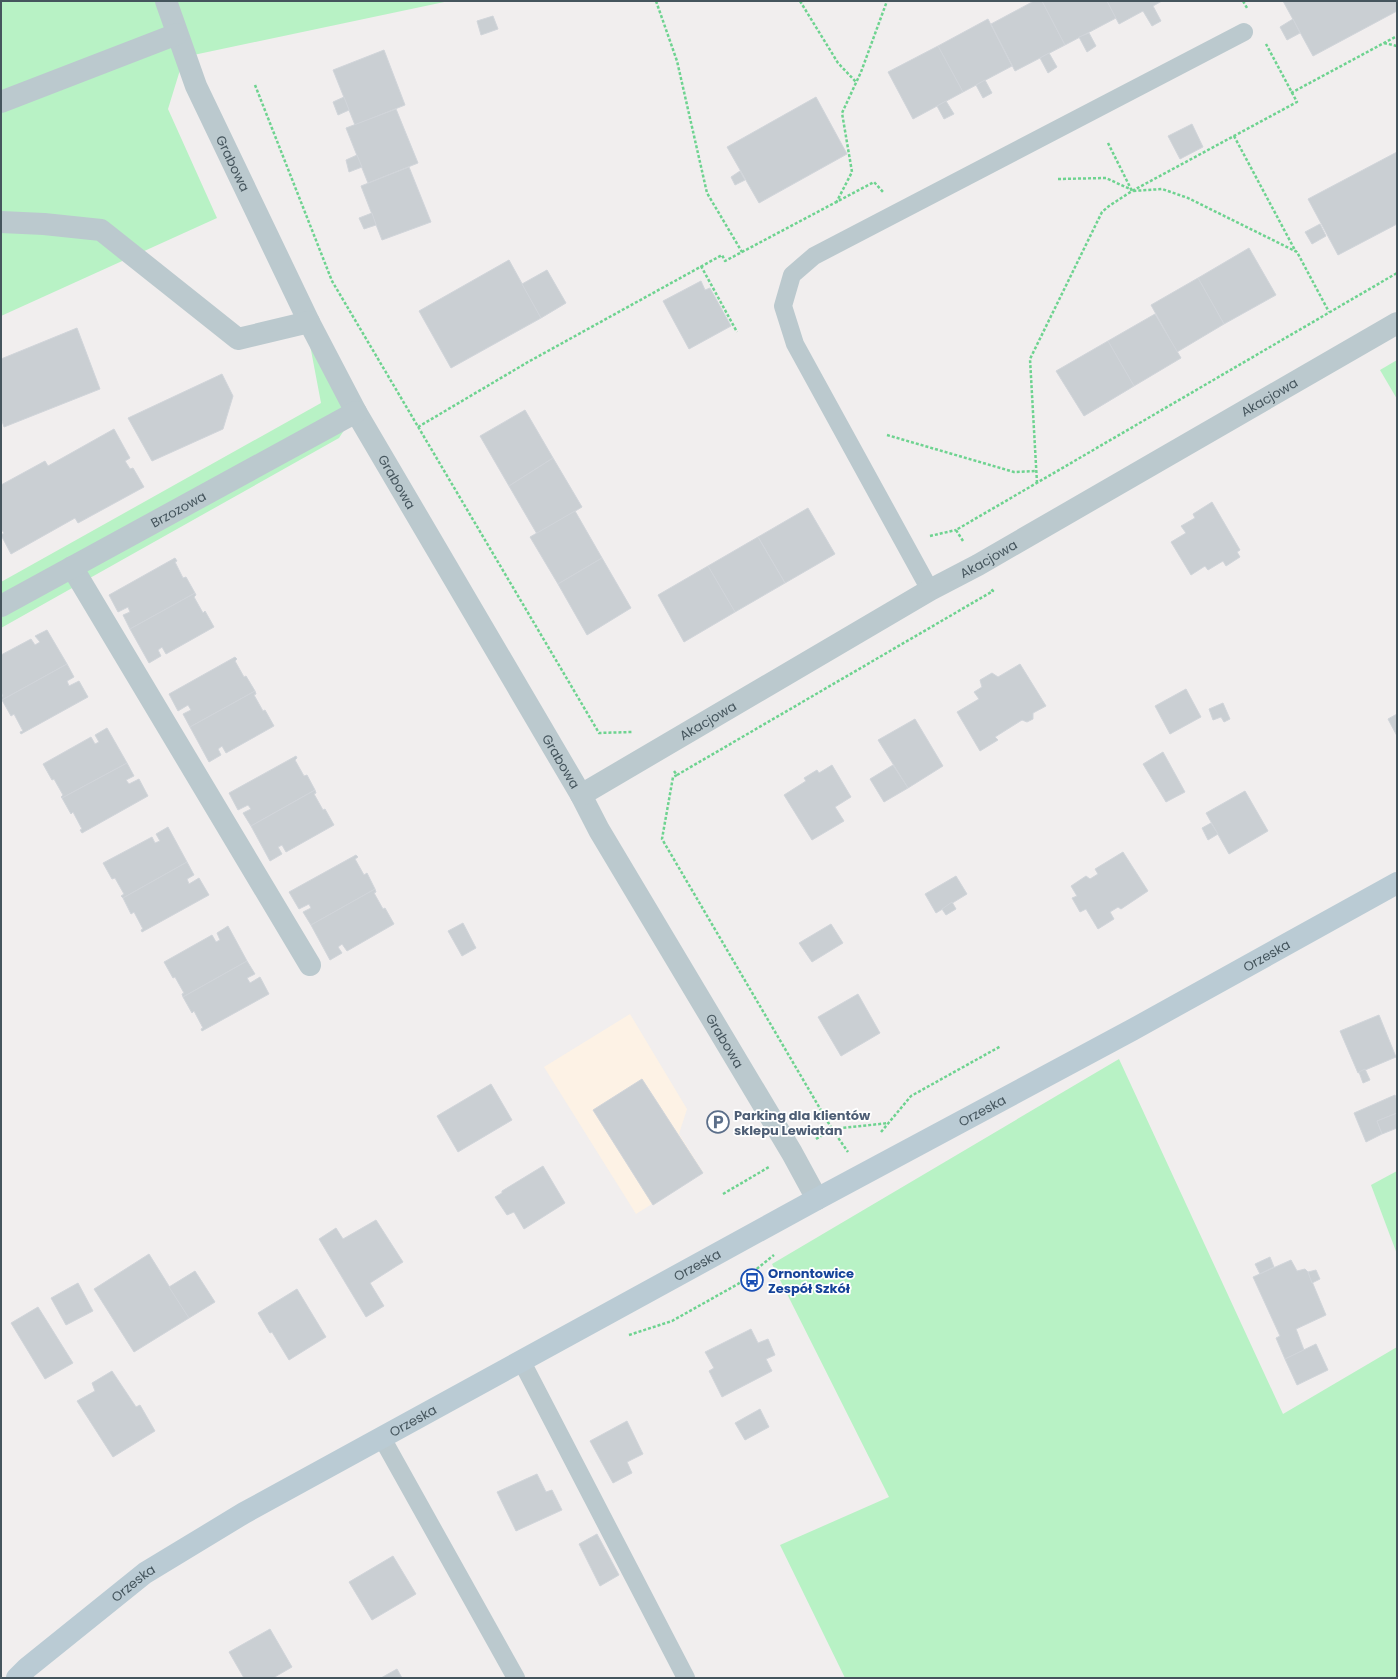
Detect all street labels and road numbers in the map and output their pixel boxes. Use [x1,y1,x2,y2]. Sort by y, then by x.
street label: Grabowa [211,132,254,195]
street label: Akacjowa [1237,373,1301,421]
street label: Grabowa [373,451,420,513]
street label: Brzozowa [147,487,210,532]
street label: Akacjowa [957,535,1021,583]
street label: Akacjowa [676,697,740,745]
street label: Grabowa [537,731,584,792]
street label: Orzeska [1240,935,1294,977]
street label: Grabowa [701,1010,748,1072]
street label: Orzeska [955,1090,1009,1131]
street label: Orzeska [670,1245,724,1286]
street label: Orzeska [386,1400,440,1442]
street label: Orzeska [107,1560,159,1607]

